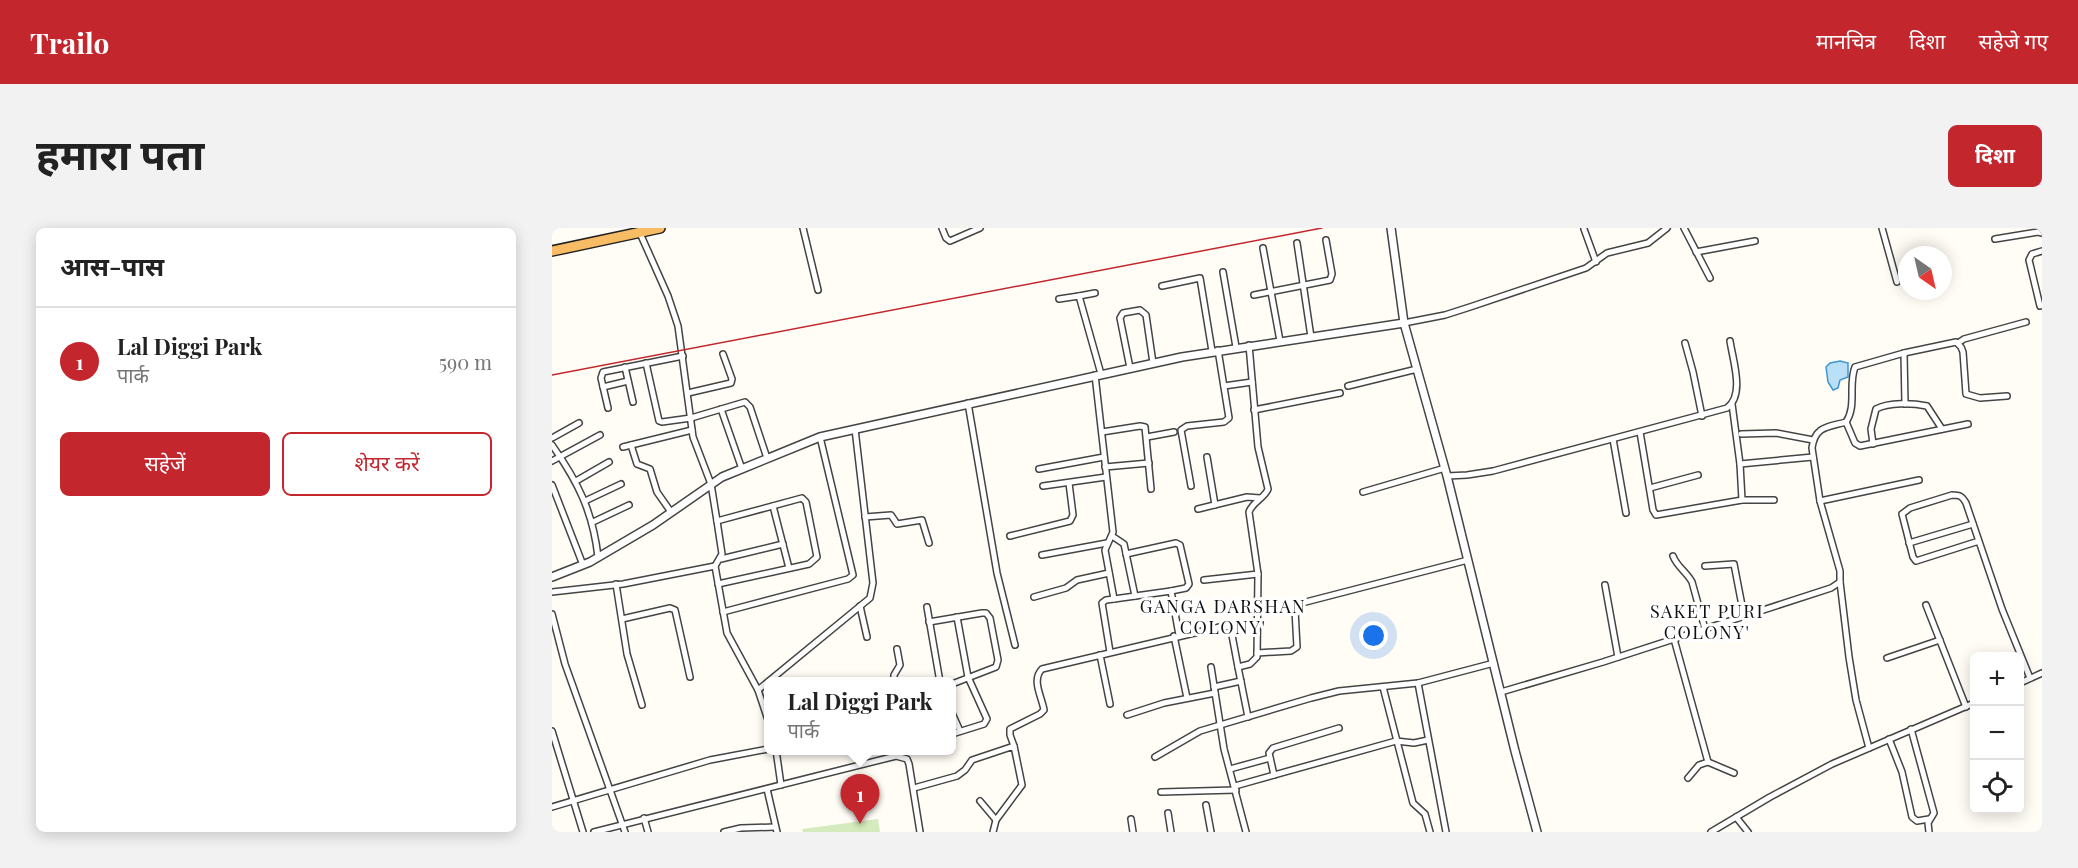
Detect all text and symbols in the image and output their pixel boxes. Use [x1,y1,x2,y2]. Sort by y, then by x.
text: Trailo [30,24,109,61]
text: मानचित्र [1816,26,1876,54]
text: दिशा [1909,26,1945,54]
text: सहेजे गए [1978,26,2048,54]
text: हमारा पता [36,125,204,181]
button: दिशा [1948,125,2042,187]
north arrow [1898,246,1952,300]
text: आस-पास [60,248,164,283]
text: Lal Diggi Park [117,331,262,361]
text: 1 [76,348,83,375]
text: 590 m [439,348,492,375]
text: पार्क [117,361,149,388]
button: सहेजें [60,432,270,496]
button: शेयर करें [282,432,492,496]
district label: GANGA DARSHAN COLONY' [1140,594,1306,639]
district label: SAKET PURI COLONY' [1650,599,1764,644]
your location [1359,621,1388,650]
map controls [1970,652,2024,814]
button: + [1970,652,2024,706]
popup [764,677,956,755]
text: Lal Diggi Park [787,686,933,716]
button: − [1970,706,2024,760]
text: पार्क [787,716,819,743]
button: locate [1970,760,2024,814]
pin: 1 [840,774,880,824]

